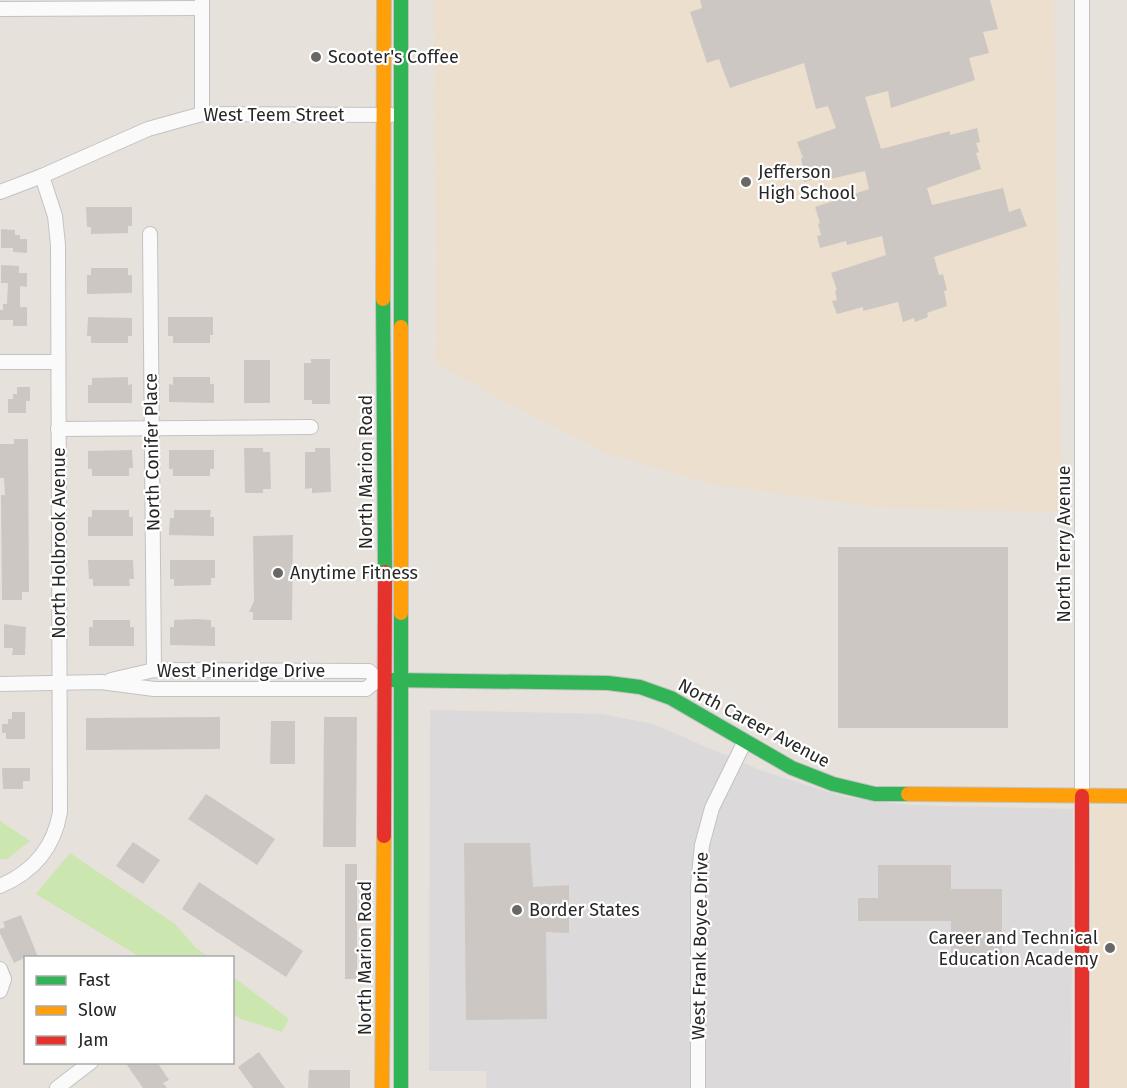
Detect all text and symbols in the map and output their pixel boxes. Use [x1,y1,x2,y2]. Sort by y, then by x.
place label: Scooter's Coffee [328,46,459,68]
marker: Scooter's Coffee [309,50,323,64]
street label: West Teem Street [203,104,345,126]
place label: Jefferson High School [758,161,855,204]
marker: Jefferson High School [739,175,753,189]
street label: North Conifer Place [140,373,164,531]
street label: North Marion Road [355,395,377,549]
street label: North Holbrook Avenue [48,447,70,639]
street label: North Terry Avenue [1053,466,1075,622]
place label: Anytime Fitness [290,562,418,584]
marker: Anytime Fitness [271,566,285,580]
street label: West Pineridge Drive [157,660,325,682]
street label: North Career Avenue [674,674,834,772]
street label: West Frank Boyce Drive [687,852,713,1040]
street label: North Marion Road [354,881,376,1035]
place label: Border States [529,899,640,921]
marker: Border States [510,903,524,917]
place label: Career and Technical Education Academy [928,927,1098,970]
marker: Career and Technical Education Academy [1103,941,1117,955]
legend [24,956,234,1064]
text: Fast [78,969,111,991]
text: Slow [78,999,117,1021]
text: Jam [78,1029,109,1051]

